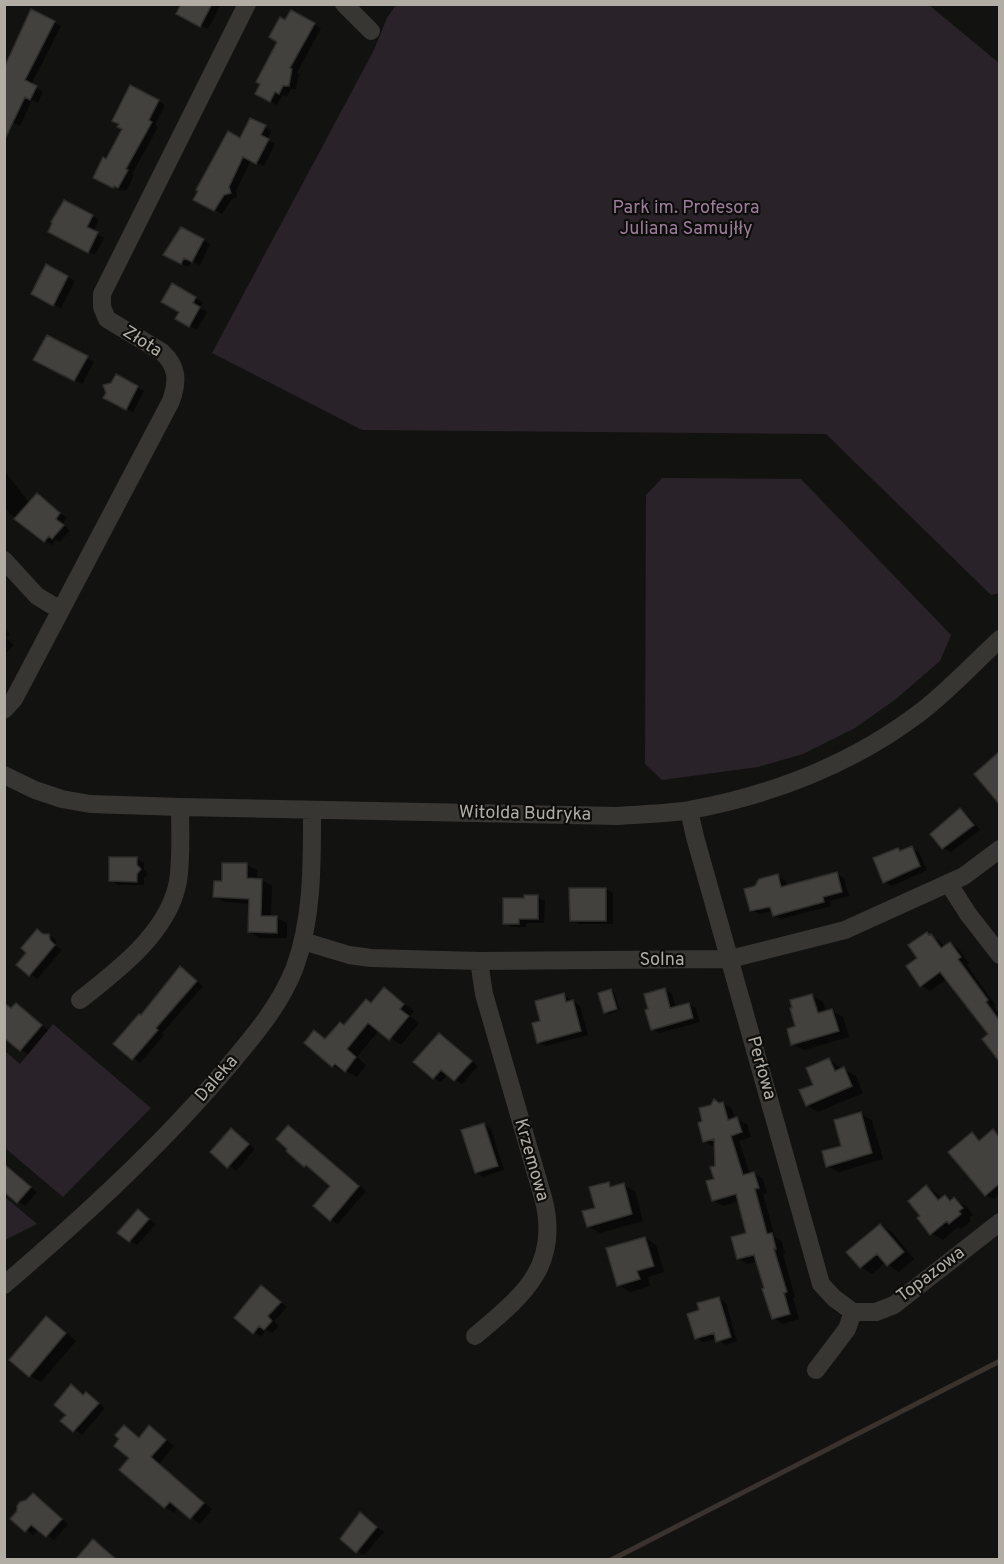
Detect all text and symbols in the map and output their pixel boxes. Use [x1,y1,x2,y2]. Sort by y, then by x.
park label: Park im. Profesora Juliana Samujłły [613,197,759,241]
street label: Złota [118,321,166,363]
street label: Witolda Budryka [459,801,591,827]
street label: Solna [640,949,684,972]
street label: Perłowa [741,1034,781,1102]
street label: Daleka [190,1051,244,1107]
street label: Krzemowa [508,1116,554,1204]
street label: Topazowa [892,1242,970,1308]

